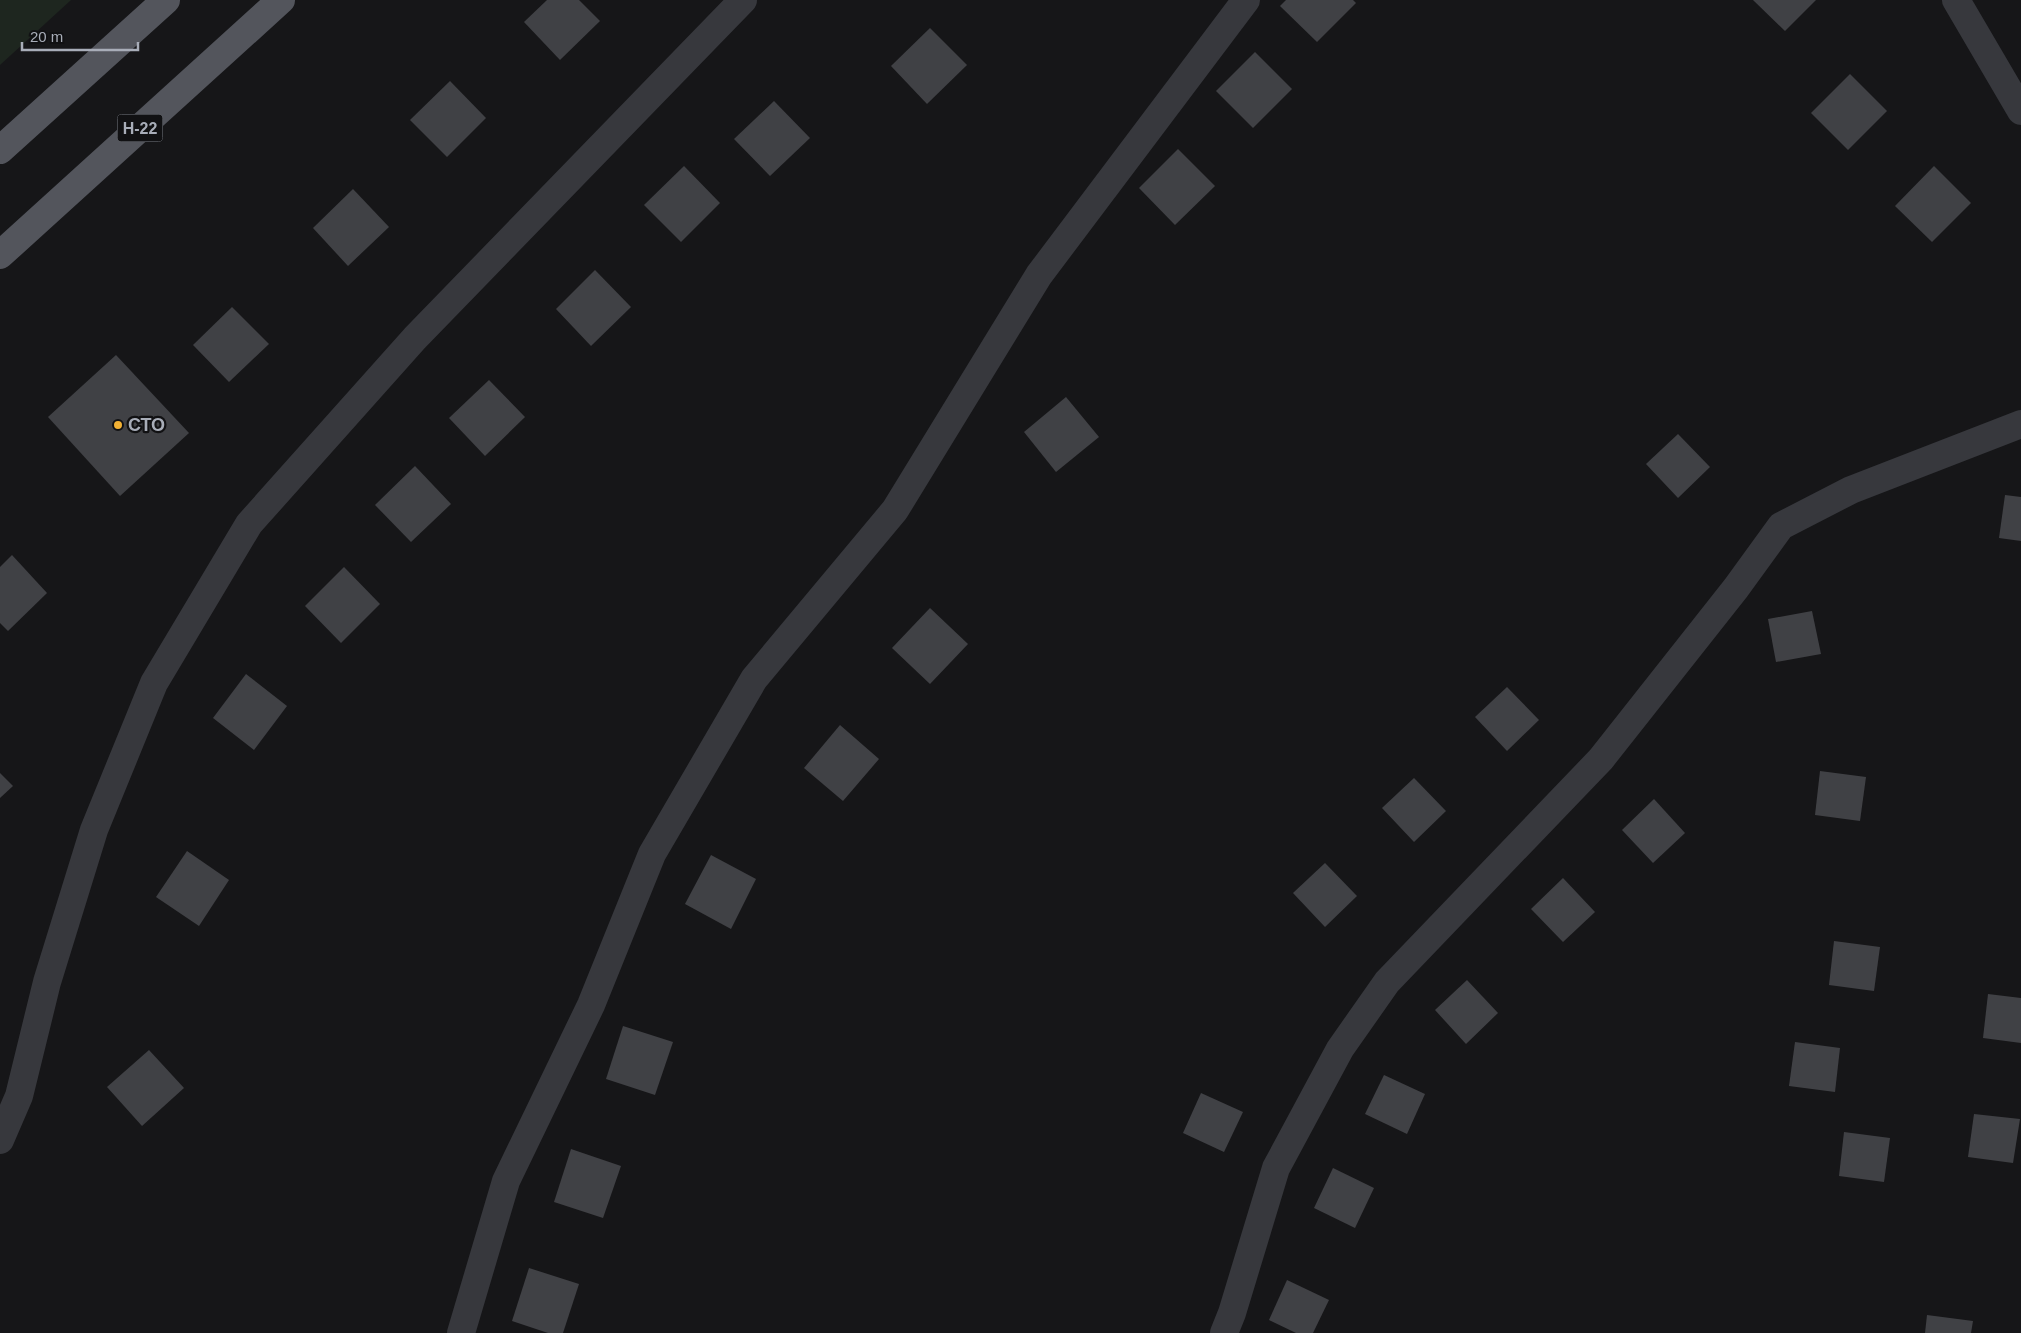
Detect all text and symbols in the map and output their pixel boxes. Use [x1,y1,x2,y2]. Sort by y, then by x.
scale bar [22,20,139,52]
text: 20 m [30,28,63,45]
road number: Н-22 [118,115,162,142]
place label: СТО [128,415,165,435]
marker: СТО [112,419,124,431]

